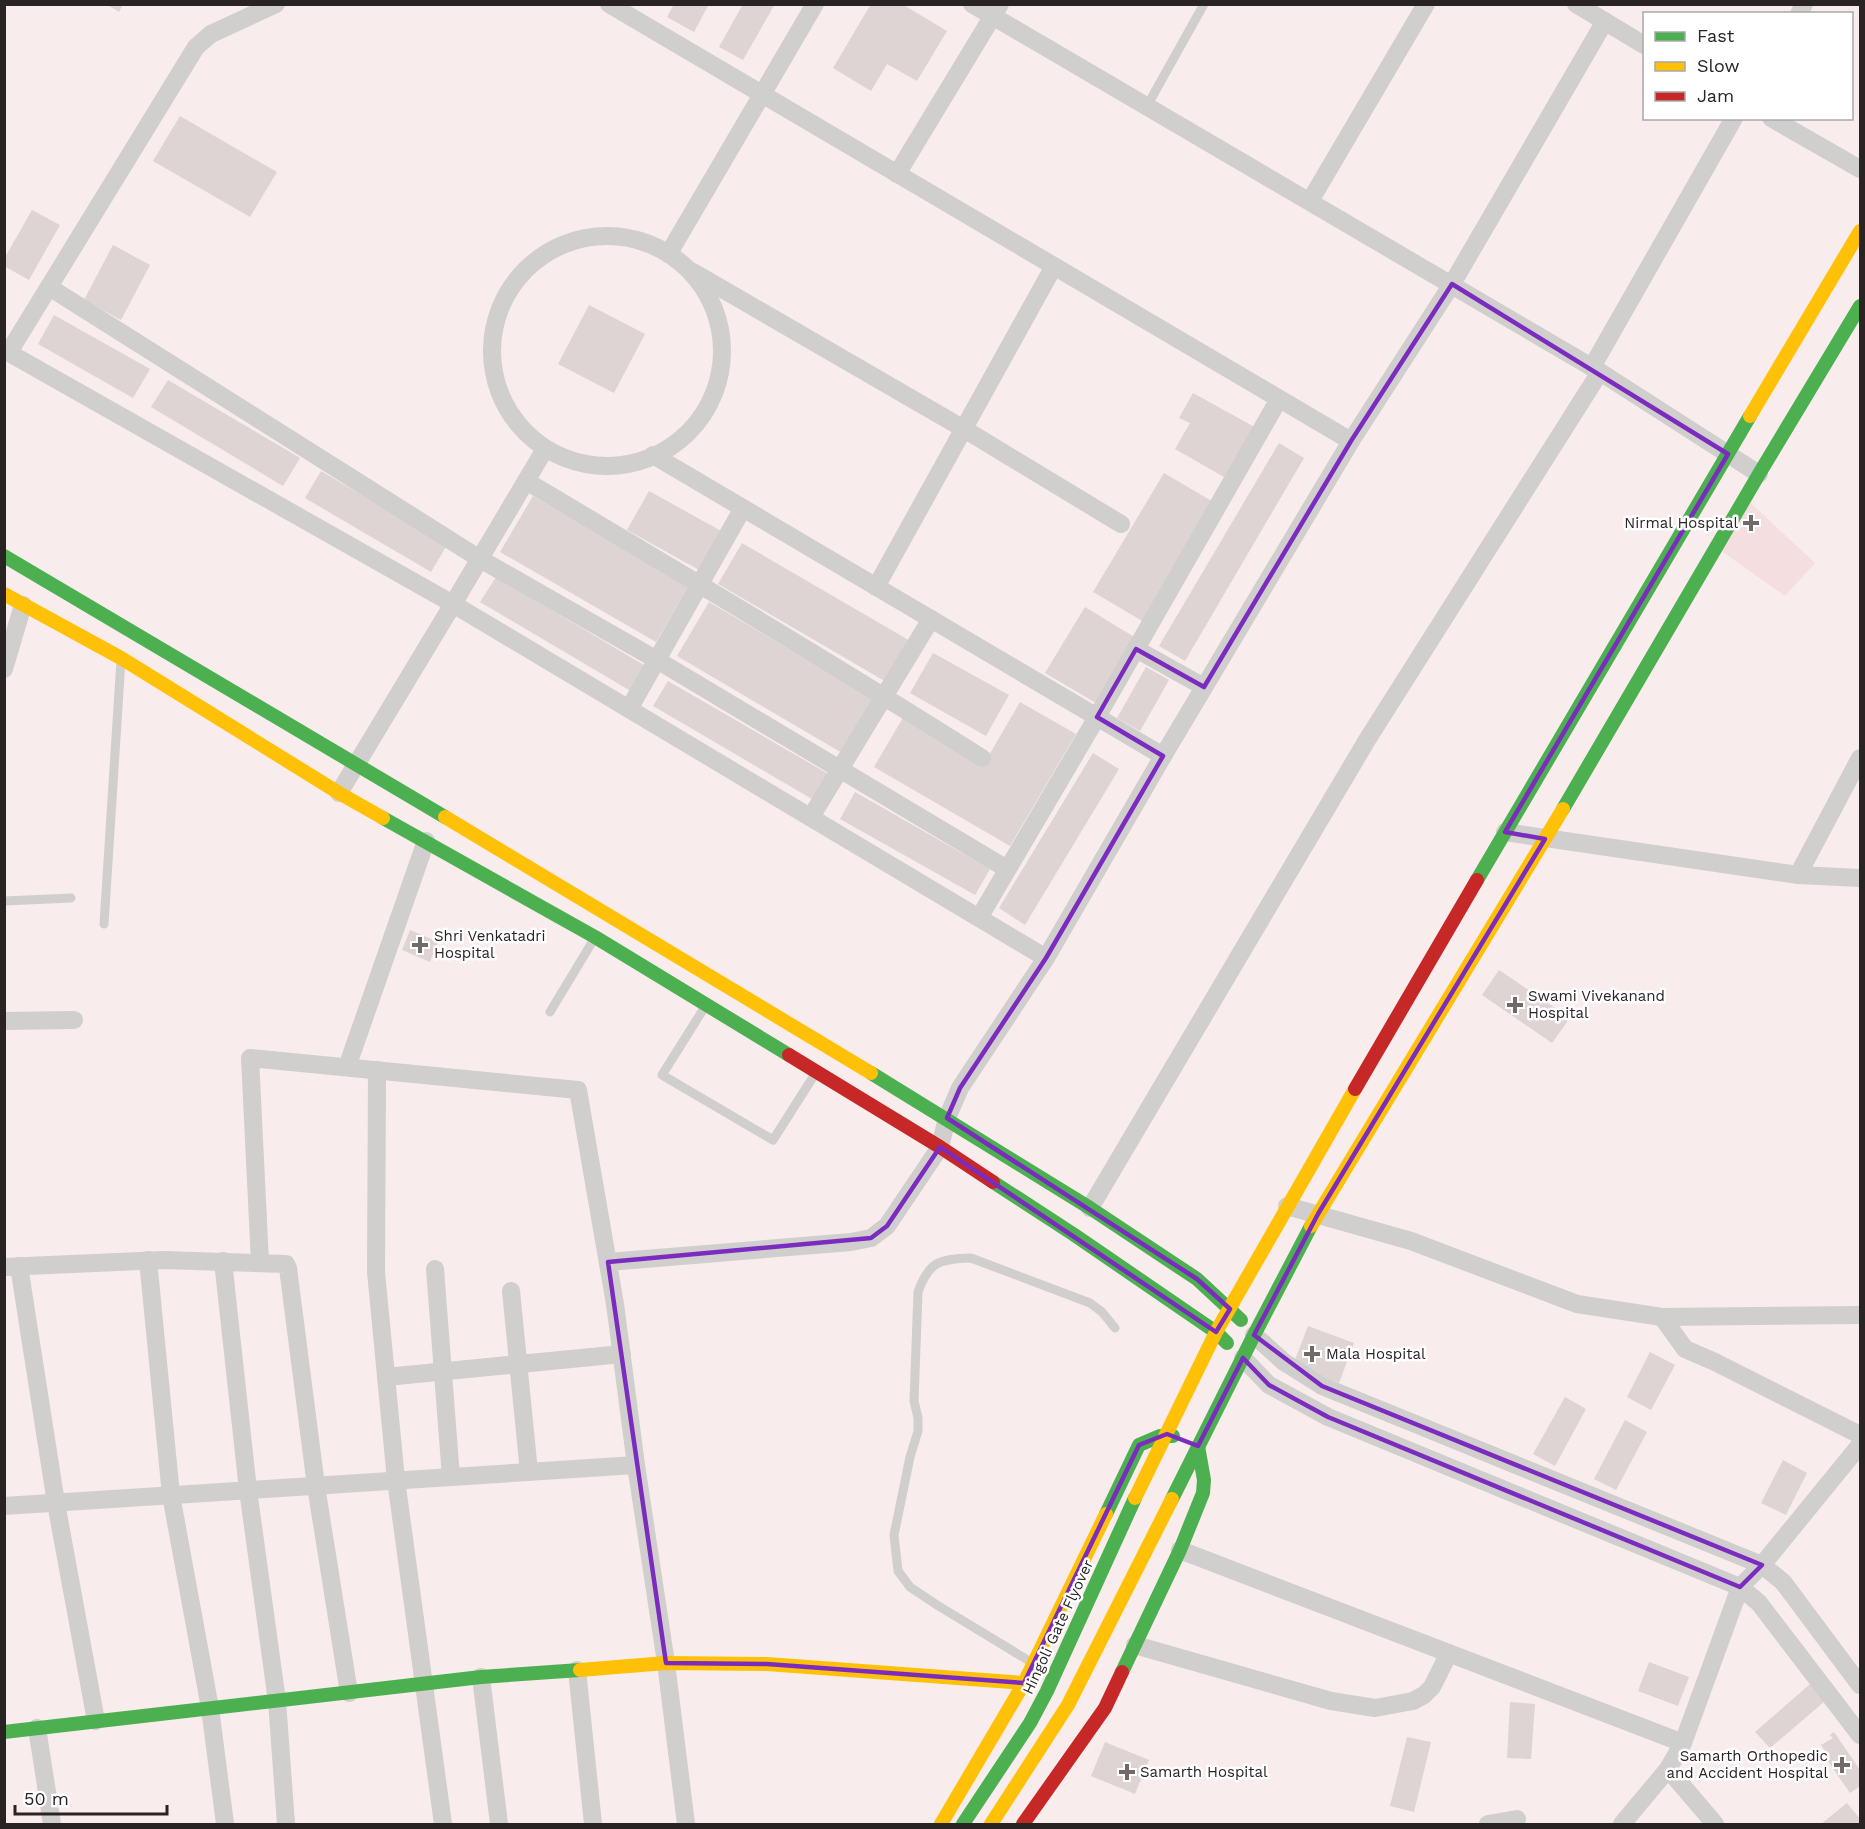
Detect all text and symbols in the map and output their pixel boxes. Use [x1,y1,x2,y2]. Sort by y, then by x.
legend [1643,12,1853,120]
text: Fast [1697,25,1735,46]
text: Slow [1697,55,1740,76]
text: Jam [1697,85,1734,106]
place label: Nirmal Hospital [1624,514,1738,532]
marker: Nirmal Hospital [1742,514,1760,532]
place label: Shri Venkatadri Hospital [434,927,545,962]
marker: Shri Venkatadri Hospital [411,936,429,954]
place label: Swami Vivekanand Hospital [1528,987,1665,1022]
marker: Swami Vivekanand Hospital [1506,996,1524,1014]
marker: Mala Hospital [1303,1345,1321,1363]
place label: Mala Hospital [1326,1345,1426,1363]
street label: Hingoli Gate Flyover [1019,1557,1097,1697]
place label: Samarth Orthopedic and Accident Hospital [1667,1747,1828,1782]
marker: Samarth Orthopedic and Accident Hospital [1833,1756,1851,1774]
marker: Samarth Hospital [1118,1763,1136,1781]
place label: Samarth Hospital [1140,1763,1268,1781]
scale bar [15,1778,166,1816]
text: 50 m [24,1788,69,1809]

